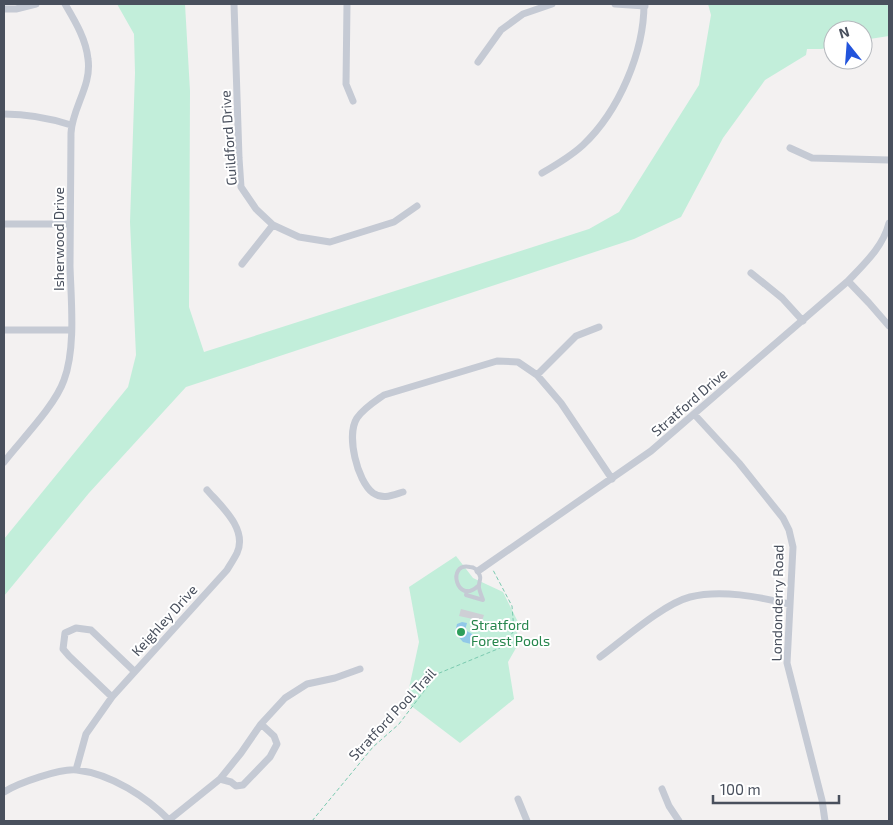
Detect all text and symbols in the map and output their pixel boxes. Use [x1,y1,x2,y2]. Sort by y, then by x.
north arrow [823,20,873,70]
text: N [837,22,851,42]
street label: Guildford Drive [216,90,240,186]
street label: Isherwood Drive [50,187,67,291]
street label: Stratford Drive [648,364,730,440]
street label: Londonderry Road [767,545,787,661]
street label: Keighley Drive [128,581,200,659]
place label: Stratford Forest Pools [471,616,550,649]
marker: Stratford Forest Pools [455,626,467,638]
street label: Stratford Pool Trail [345,664,440,764]
scale bar [713,772,839,804]
text: 100 m [720,780,761,798]

